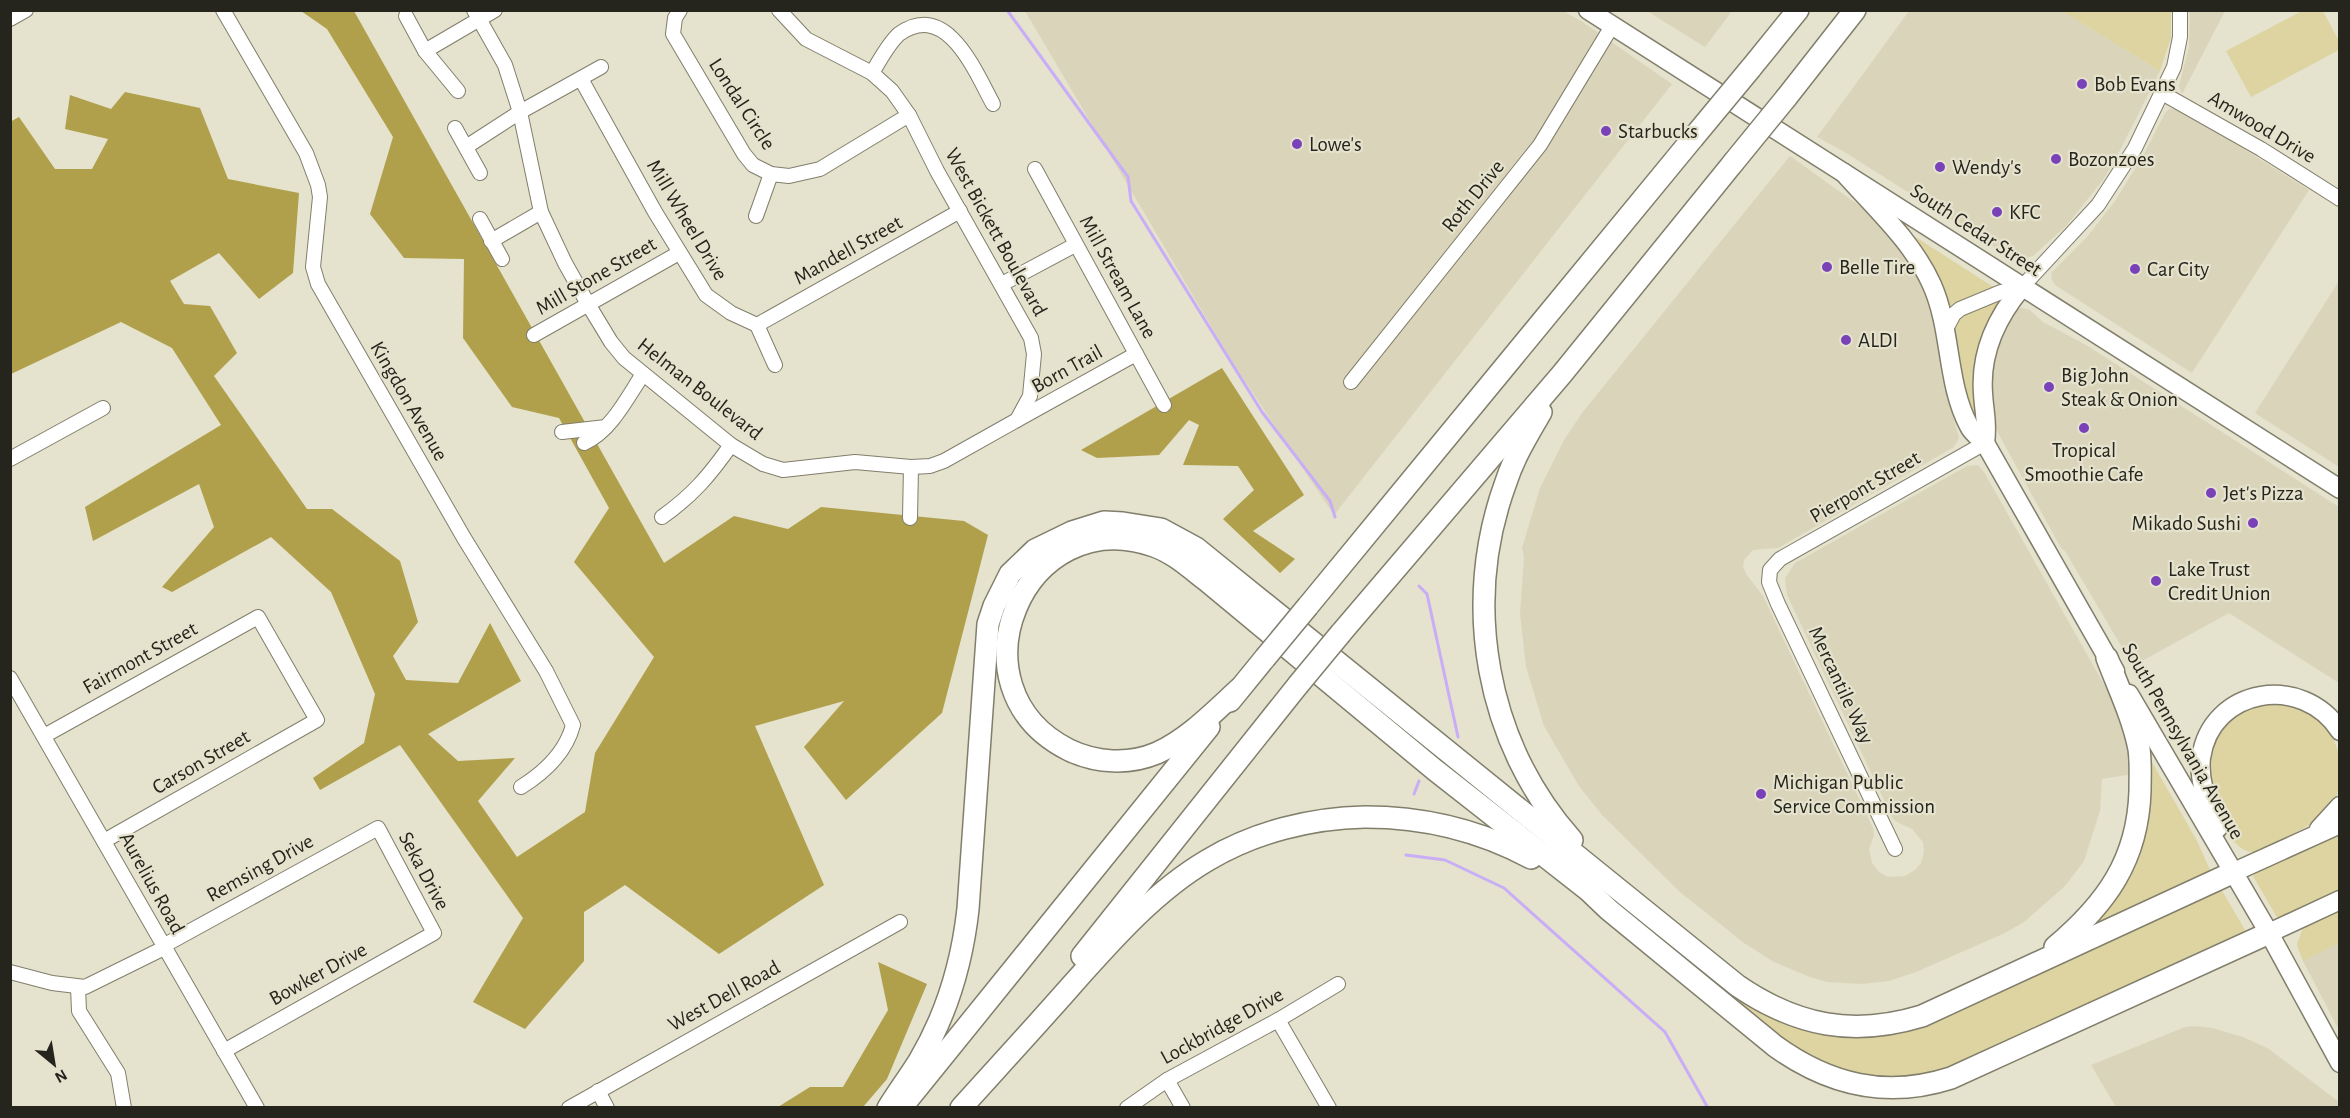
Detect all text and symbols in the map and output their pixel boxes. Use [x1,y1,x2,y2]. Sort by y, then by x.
street label: Londal Circle [705,55,779,153]
place label: Bob Evans [2094,74,2176,95]
marker: Bob Evans [2075,77,2089,91]
street label: Amwood Drive [2205,87,2319,167]
place label: Starbucks [1618,121,1698,142]
marker: Starbucks [1599,124,1613,138]
place label: Lowe's [1309,134,1362,155]
marker: Lowe's [1290,137,1304,151]
street label: West Bickett Boulevard [941,145,1051,320]
place label: Bozonzoes [2068,149,2155,170]
marker: Bozonzoes [2049,152,2063,166]
street label: Mill Wheel Drive [643,156,731,284]
street label: Roth Drive [1438,156,1508,236]
place label: Wendy's [1952,157,2021,178]
marker: Wendy's [1933,160,1947,174]
street label: South Cedar Street [1907,180,2046,280]
place label: KFC [2009,202,2041,223]
marker: KFC [1990,205,2004,219]
street label: Mandell Street [790,211,906,288]
street label: Mill Stream Lane [1076,212,1160,342]
street label: Mill Stone Street [532,233,660,319]
place label: Belle Tire [1839,257,1915,278]
place label: Car City [2147,259,2209,280]
marker: Belle Tire [1820,260,1834,274]
marker: Car City [2128,262,2142,276]
place label: ALDI [1858,330,1898,351]
marker: ALDI [1839,333,1853,347]
street label: Helman Boulevard [634,334,766,444]
street label: Kingdon Avenue [366,338,452,464]
street label: Born Trail [1028,341,1106,397]
place label: Big John Steak & Onion [2061,365,2178,410]
marker: Big John Steak & Onion [2042,380,2056,394]
marker: Tropical Smoothie Cafe [2077,421,2091,435]
place label: Tropical Smoothie Cafe [2024,440,2144,485]
street label: Pierpont Street [1806,447,1924,527]
place label: Jet's Pizza [2223,483,2304,504]
marker: Jet's Pizza [2204,486,2218,500]
place label: Mikado Sushi [2131,513,2241,534]
marker: Mikado Sushi [2246,516,2260,530]
place label: Lake Trust Credit Union [2168,559,2271,604]
marker: Lake Trust Credit Union [2149,574,2163,588]
street label: Fairmont Street [79,618,201,698]
street label: Mercantile Way [1805,623,1877,747]
street label: South Pennsylvania Avenue [2118,639,2248,843]
street label: Carson Street [149,726,254,798]
place label: Michigan Public Service Commission [1773,772,1935,817]
marker: Michigan Public Service Commission [1754,787,1768,801]
street label: Seka Drive [395,828,453,914]
street label: Aurelius Road [116,829,189,937]
street label: Remsing Drive [203,830,317,906]
street label: Bowker Drive [266,939,370,1009]
street label: West Dell Road [665,957,784,1035]
street label: Lockbridge Drive [1157,984,1287,1068]
north arrow [24,1034,84,1094]
text: N [52,1066,70,1086]

